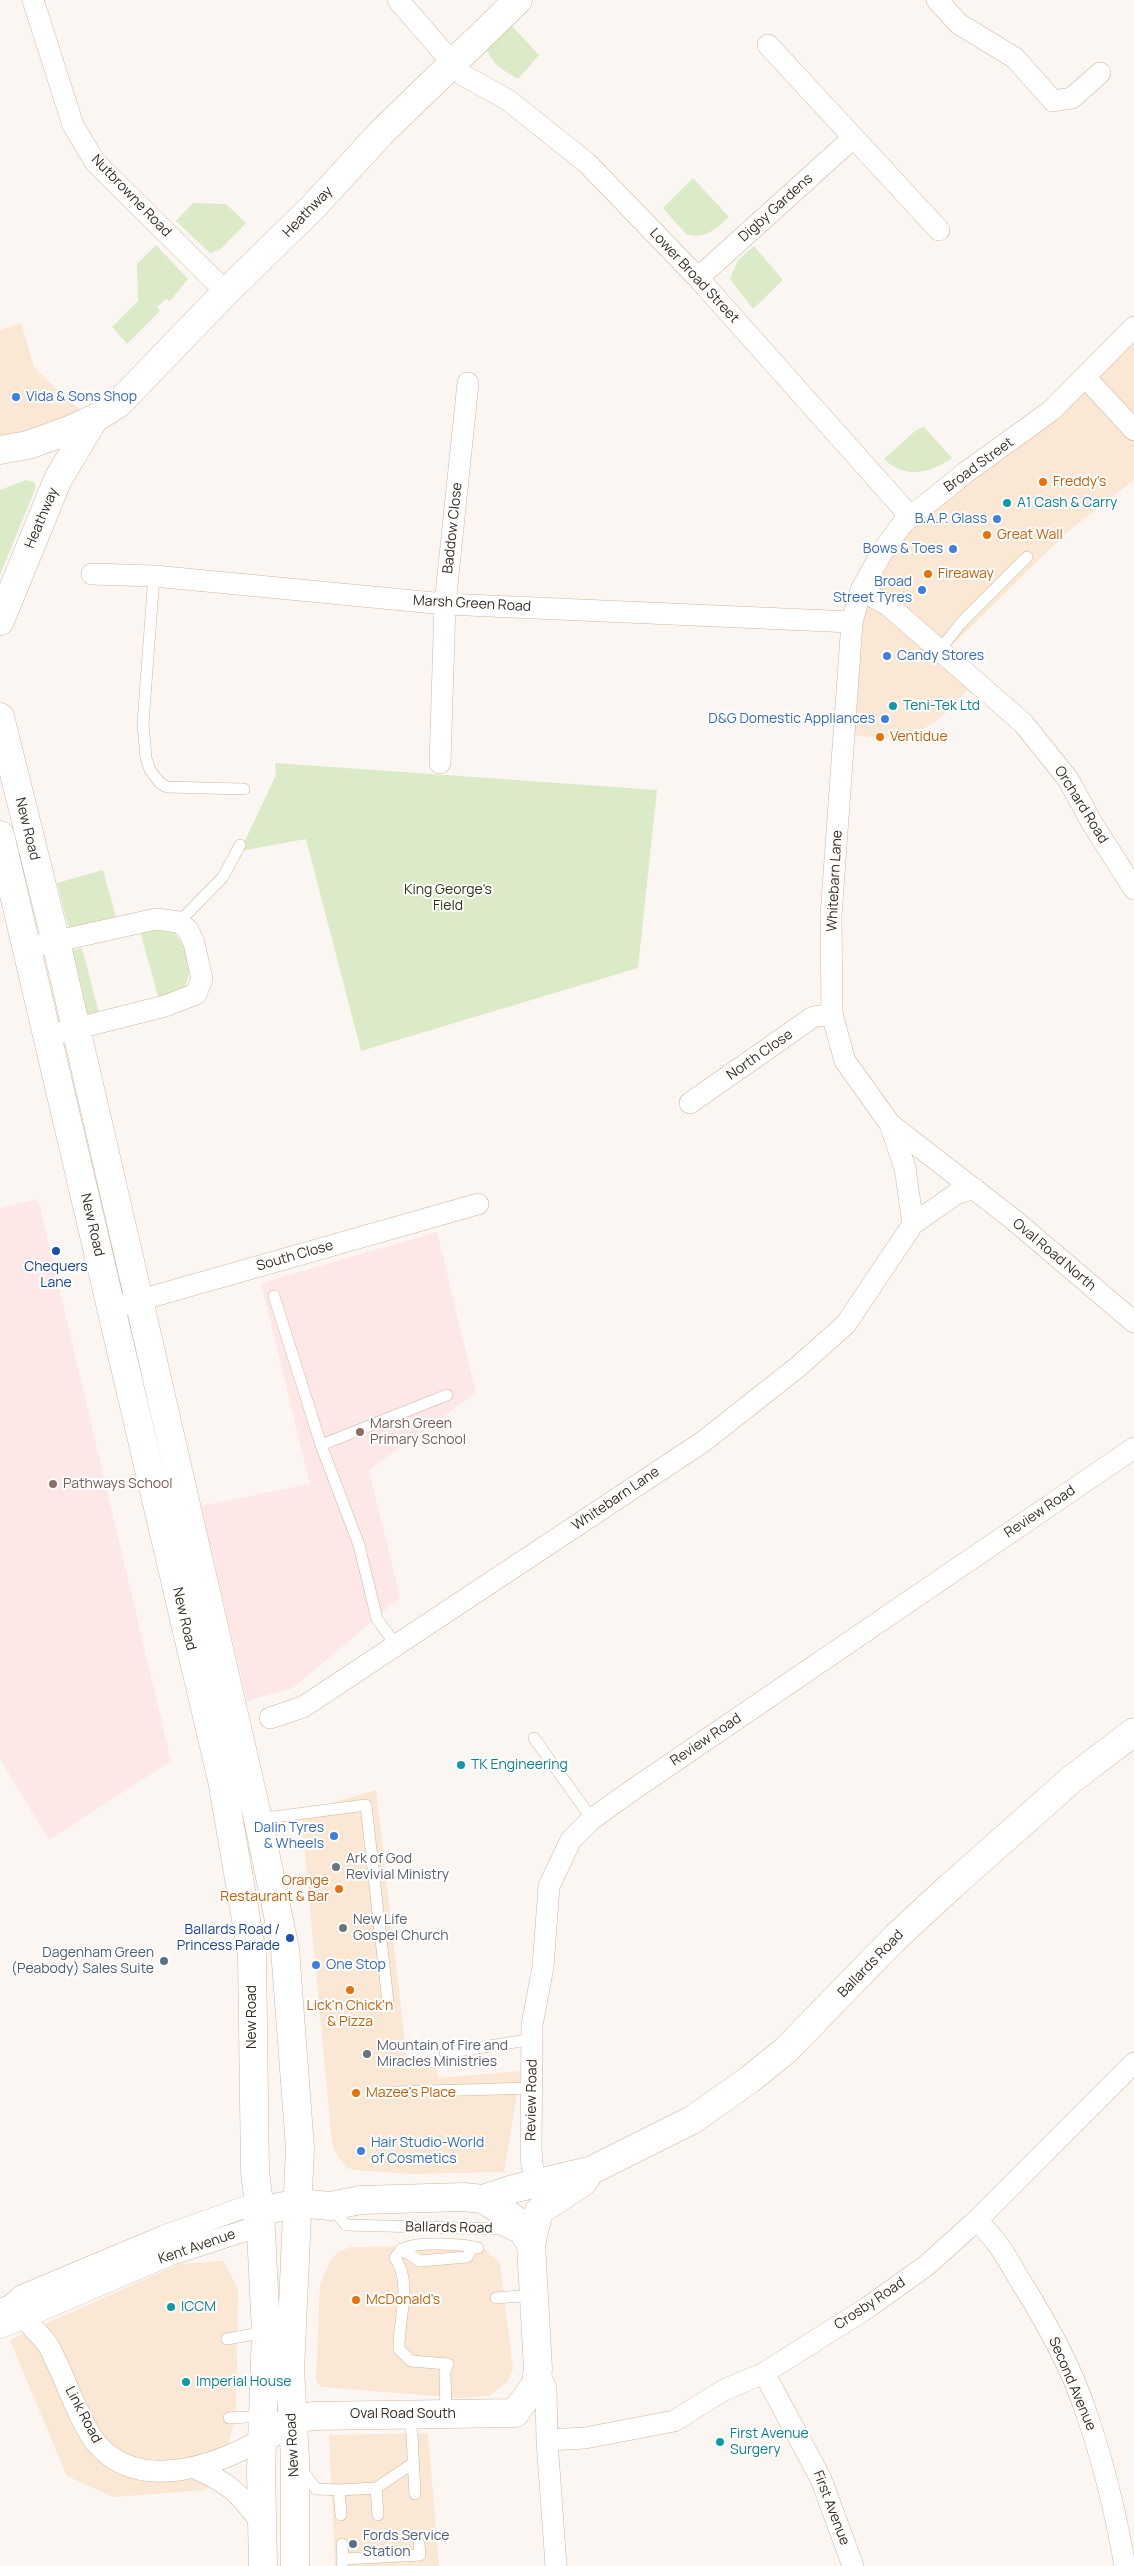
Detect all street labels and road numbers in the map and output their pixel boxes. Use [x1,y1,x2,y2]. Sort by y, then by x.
street label: Nutbrowne Road [87,151,175,241]
street label: Digby Gardens [736,170,816,246]
street label: Heathway [280,183,336,241]
street label: Lower Broad Street [646,225,742,327]
street label: Broad Street [941,434,1017,496]
street label: Baddow Close [440,482,466,574]
street label: Heathway [22,485,62,551]
street label: Marsh Green Road [413,593,531,615]
street label: Orchard Road [1051,763,1111,847]
street label: New Road [11,796,43,862]
street label: Whitebarn Lane [824,830,846,932]
street label: North Close [724,1026,796,1084]
street label: New Road [77,1192,107,1258]
street label: Oval Road North [1009,1215,1099,1295]
street label: South Close [255,1237,335,1275]
street label: Whitebarn Lane [569,1464,663,1534]
street label: Review Road [1001,1482,1079,1542]
street label: New Road [169,1586,199,1652]
street label: Review Road [667,1710,745,1770]
street label: Ballards Road [835,1927,907,2001]
street label: New Road [244,1985,260,2049]
street label: Review Road [523,2059,541,2141]
street label: Ballards Road [405,2219,493,2237]
street label: Kent Avenue [156,2226,238,2268]
street label: Crosby Road [831,2274,909,2334]
street label: Second Avenue [1045,2335,1099,2433]
street label: Link Road [61,2384,105,2446]
street label: Oval Road South [350,2406,456,2422]
street label: New Road [283,2412,303,2478]
street label: First Avenue [809,2468,853,2548]

